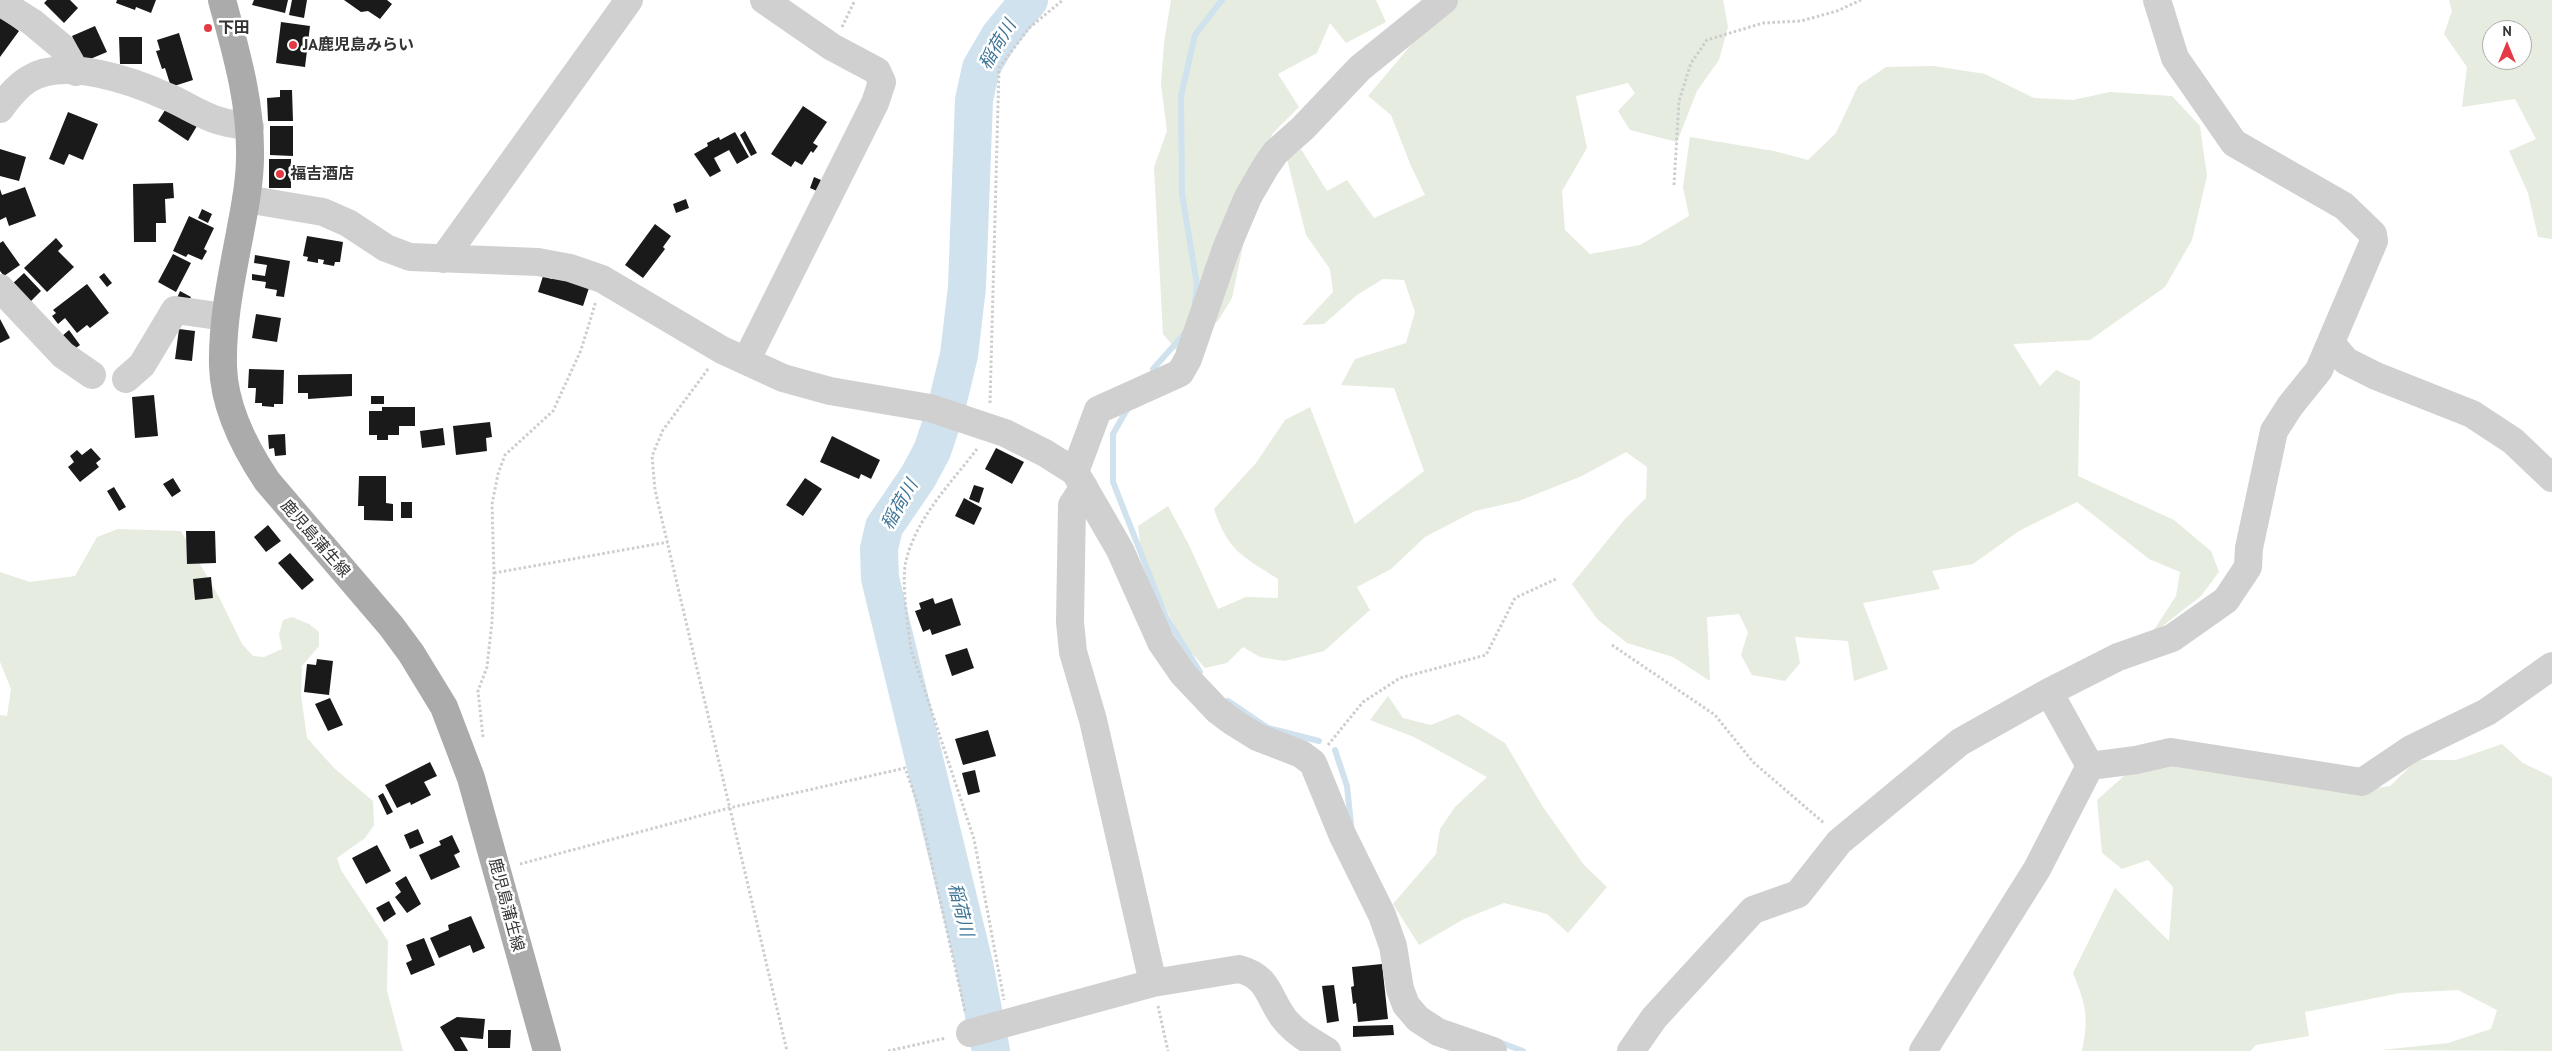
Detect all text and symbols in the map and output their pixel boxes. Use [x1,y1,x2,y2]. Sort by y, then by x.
water label: 稲荷川 [975,16,1021,74]
place label: 下田 [218,18,250,38]
north arrow [2482,20,2532,70]
marker: 下田 [202,22,214,34]
text: N [2502,22,2512,40]
place label: JA鹿児島みらい [303,35,414,55]
marker: JA鹿児島みらい [287,39,299,51]
place label: 福吉酒店 [290,164,354,184]
marker: 福吉酒店 [274,168,286,180]
water label: 稲荷川 [877,476,923,534]
street label: 鹿児島蒲生線 [276,496,354,582]
street label: 鹿児島蒲生線 [484,856,528,954]
water label: 稲荷川 [943,881,977,939]

